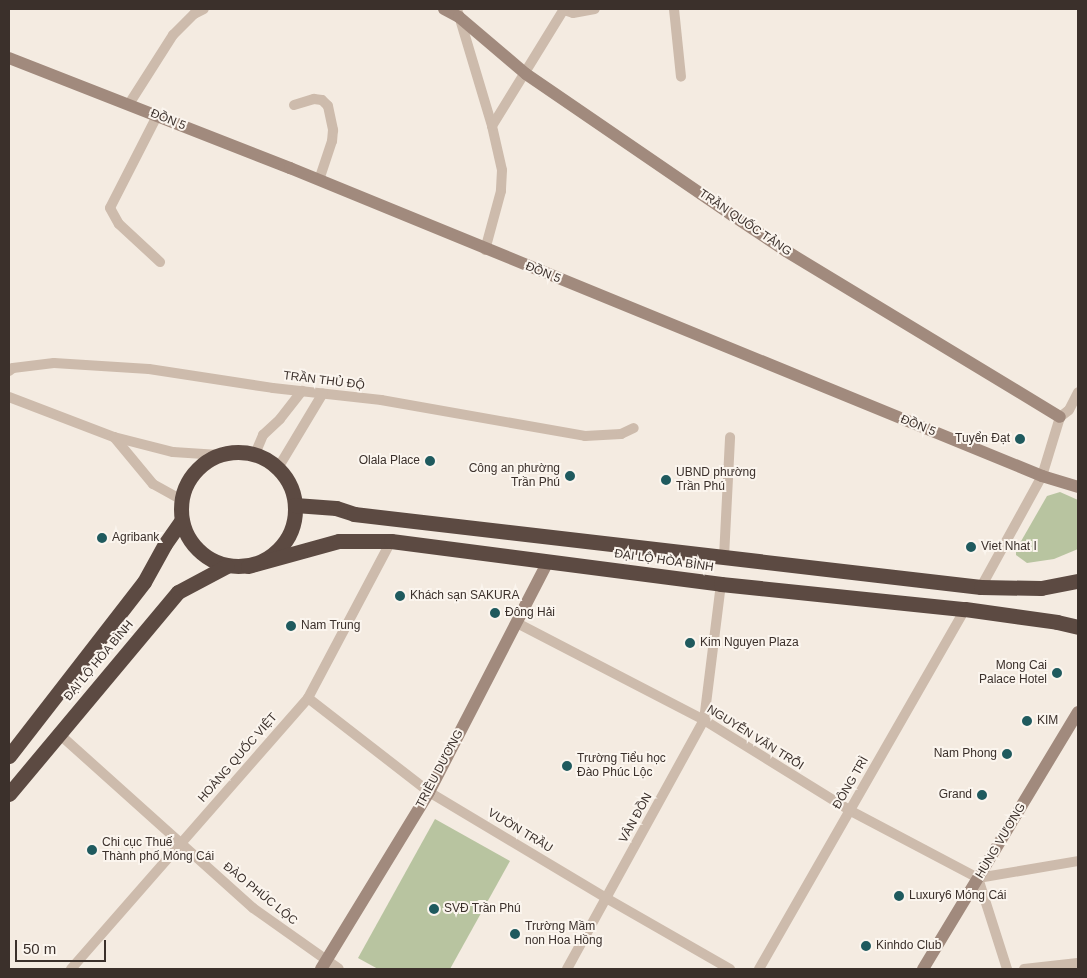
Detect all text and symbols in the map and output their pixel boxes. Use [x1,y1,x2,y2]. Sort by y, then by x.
street label: ĐỒN 5 [148,106,188,134]
street label: TRẦN QUỐC TẢNG [696,187,794,259]
street label: ĐỒN 5 [523,259,563,287]
street label: TRẦN THỦ ĐỘ [282,369,366,393]
street label: ĐỒN 5 [898,412,938,440]
place label: Tuyển Đạt [955,432,1010,446]
marker: Tuyển Đạt [1014,433,1026,445]
place label: Olala Place [359,454,420,468]
marker: Olala Place [424,455,436,467]
place label: Công an phường Trần Phú [469,462,560,490]
place label: UBND phường Trần Phú [676,466,756,494]
marker: Công an phường Trần Phú [564,470,576,482]
marker: UBND phường Trần Phú [660,474,672,486]
place label: Agribank [112,531,159,545]
marker: Agribank [96,532,108,544]
place label: Viet Nhat I [981,540,1037,554]
marker: Viet Nhat I [965,541,977,553]
street label: ĐẠI LỘ HÒA BÌNH [613,547,715,575]
place label: Khách sạn SAKURA [410,589,519,603]
marker: Khách sạn SAKURA [394,590,406,602]
place label: Đông Hải [505,606,555,620]
marker: Đông Hải [489,607,501,619]
street label: ĐẠI LỘ HÒA BÌNH [61,618,137,704]
place label: Nam Trung [301,619,361,633]
marker: Nam Trung [285,620,297,632]
place label: Kim Nguyen Plaza [700,636,799,650]
marker: Kim Nguyen Plaza [684,637,696,649]
place label: Mong Cai Palace Hotel [979,659,1047,687]
marker: Mong Cai Palace Hotel [1051,667,1063,679]
street label: NGUYỄN VĂN TRỖI [704,702,806,774]
street label: HOÀNG QUỐC VIỆT [195,711,281,805]
place label: KIM [1037,714,1058,728]
marker: KIM [1021,715,1033,727]
street label: TRIỀU DƯƠNG [413,727,467,811]
place label: Nam Phong [934,747,997,761]
marker: Nam Phong [1001,748,1013,760]
place label: Trường Tiểu học Đào Phúc Lộc [577,752,666,780]
street label: ĐÔNG TRÌ [830,754,872,812]
marker: Trường Tiểu học Đào Phúc Lộc [561,760,573,772]
place label: Grand [939,788,972,802]
marker: Grand [976,789,988,801]
street label: VÂN ĐỒN [616,791,656,845]
street label: HÙNG VƯƠNG [973,801,1029,881]
street label: VƯỜN TRẦU [485,806,555,856]
place label: Chi cục Thuế Thành phố Móng Cái [102,836,214,864]
marker: Chi cục Thuế Thành phố Móng Cái [86,844,98,856]
street label: ĐÀO PHÚC LỘC [220,860,300,928]
place label: Luxury6 Móng Cái [909,889,1006,903]
marker: Luxury6 Móng Cái [893,890,905,902]
place label: SVĐ Trần Phú [444,902,521,916]
marker: SVĐ Trần Phú [428,903,440,915]
place label: Trường Mầm non Hoa Hồng [525,920,602,948]
marker: Trường Mầm non Hoa Hồng [509,928,521,940]
scale bar [18,930,109,962]
place label: Kinhdo Club [876,939,941,953]
text: 50 m [23,940,56,957]
marker: Kinhdo Club [860,940,872,952]

